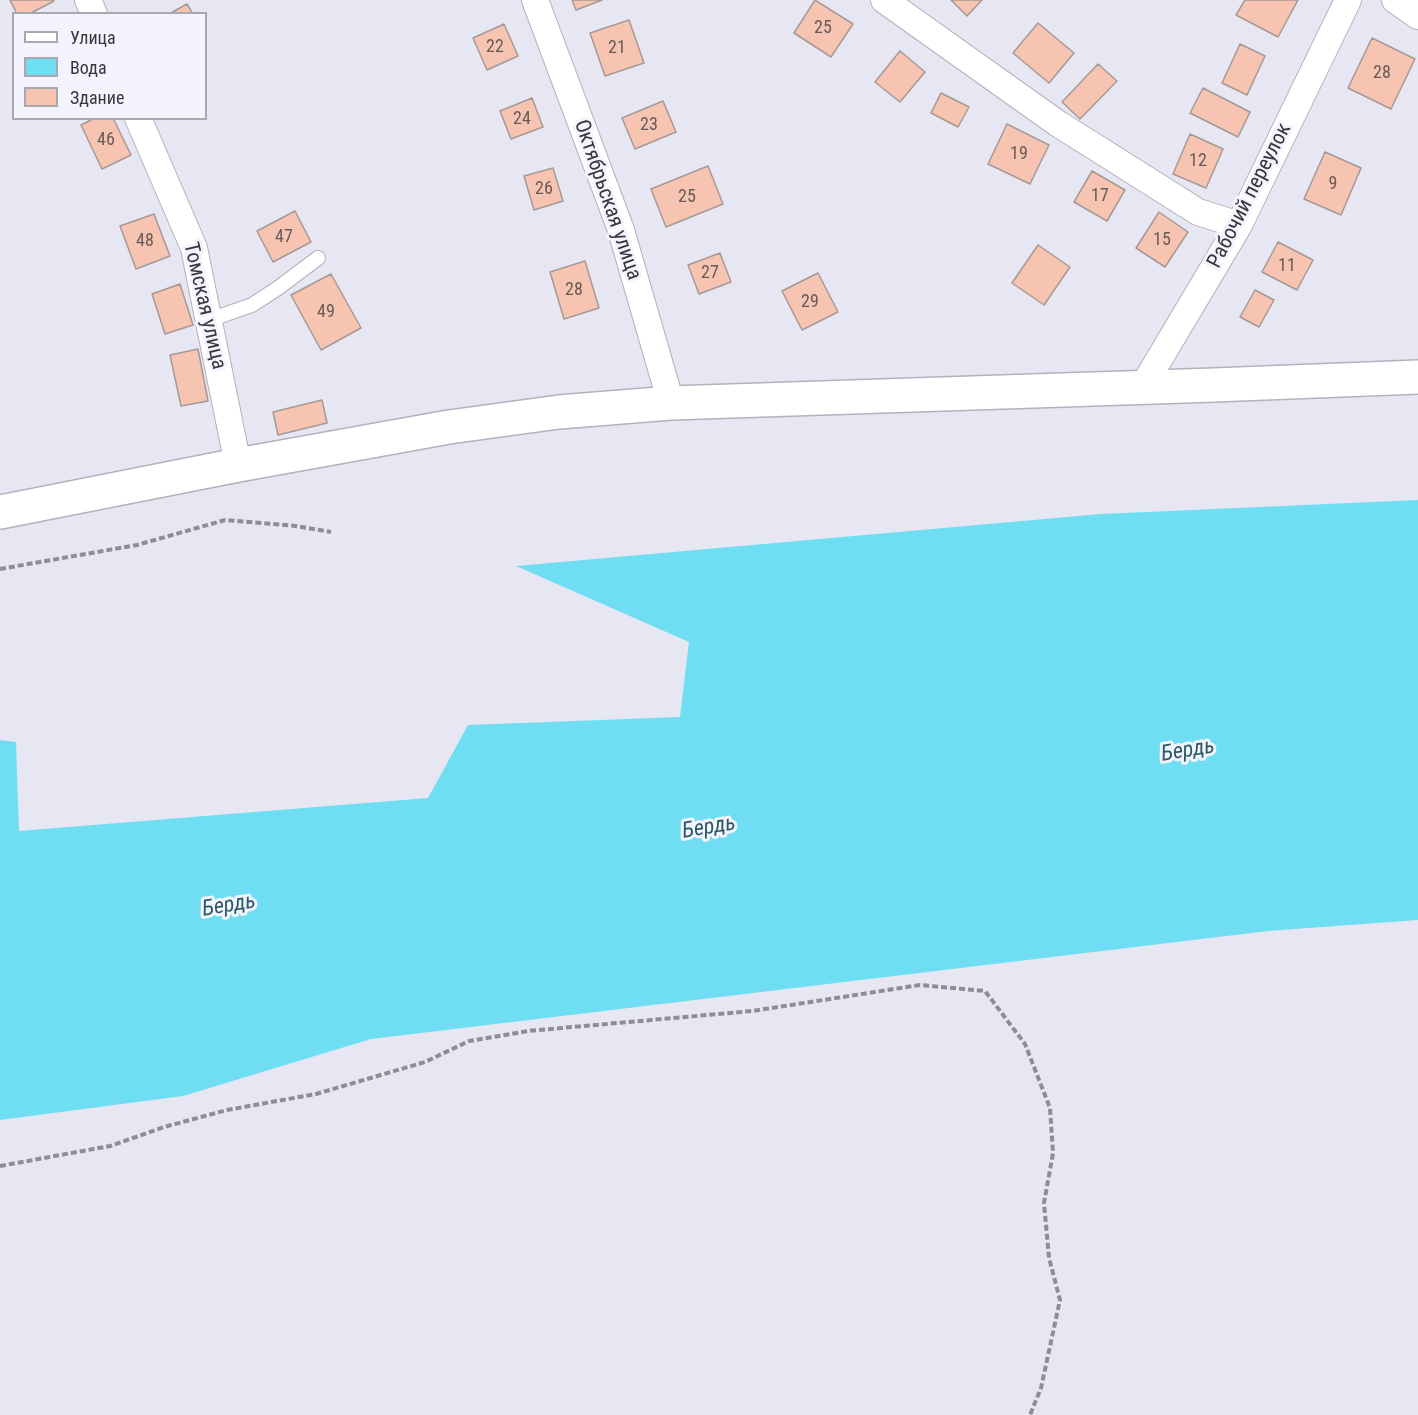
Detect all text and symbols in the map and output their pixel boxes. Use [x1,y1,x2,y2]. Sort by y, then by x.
legend [12,12,207,120]
house number: 25 [814,17,832,39]
text: Улица [70,27,116,48]
house number: 22 [486,36,504,58]
house number: 21 [608,37,626,59]
text: Вода [70,57,107,78]
house number: 28 [1373,62,1391,84]
text: Здание [70,87,124,108]
house number: 24 [513,108,531,130]
house number: 23 [640,114,658,136]
street label: Октябрьская улица [568,117,646,283]
street label: Рабочий переулок [1203,120,1297,272]
house number: 46 [97,129,115,151]
house number: 19 [1010,143,1028,165]
house number: 12 [1189,150,1207,172]
house number: 9 [1329,173,1337,195]
house number: 26 [535,178,553,200]
house number: 17 [1091,185,1109,207]
house number: 25 [678,186,696,208]
house number: 47 [275,226,293,248]
house number: 15 [1153,229,1171,251]
house number: 48 [136,230,154,252]
street label: Томская улица [177,240,231,372]
house number: 11 [1278,255,1296,277]
house number: 27 [701,262,719,284]
house number: 28 [565,279,583,301]
house number: 29 [801,291,819,313]
house number: 49 [317,301,335,323]
water label: Бердь [1159,734,1217,768]
water label: Бердь [680,811,738,845]
water label: Бердь [200,889,258,923]

